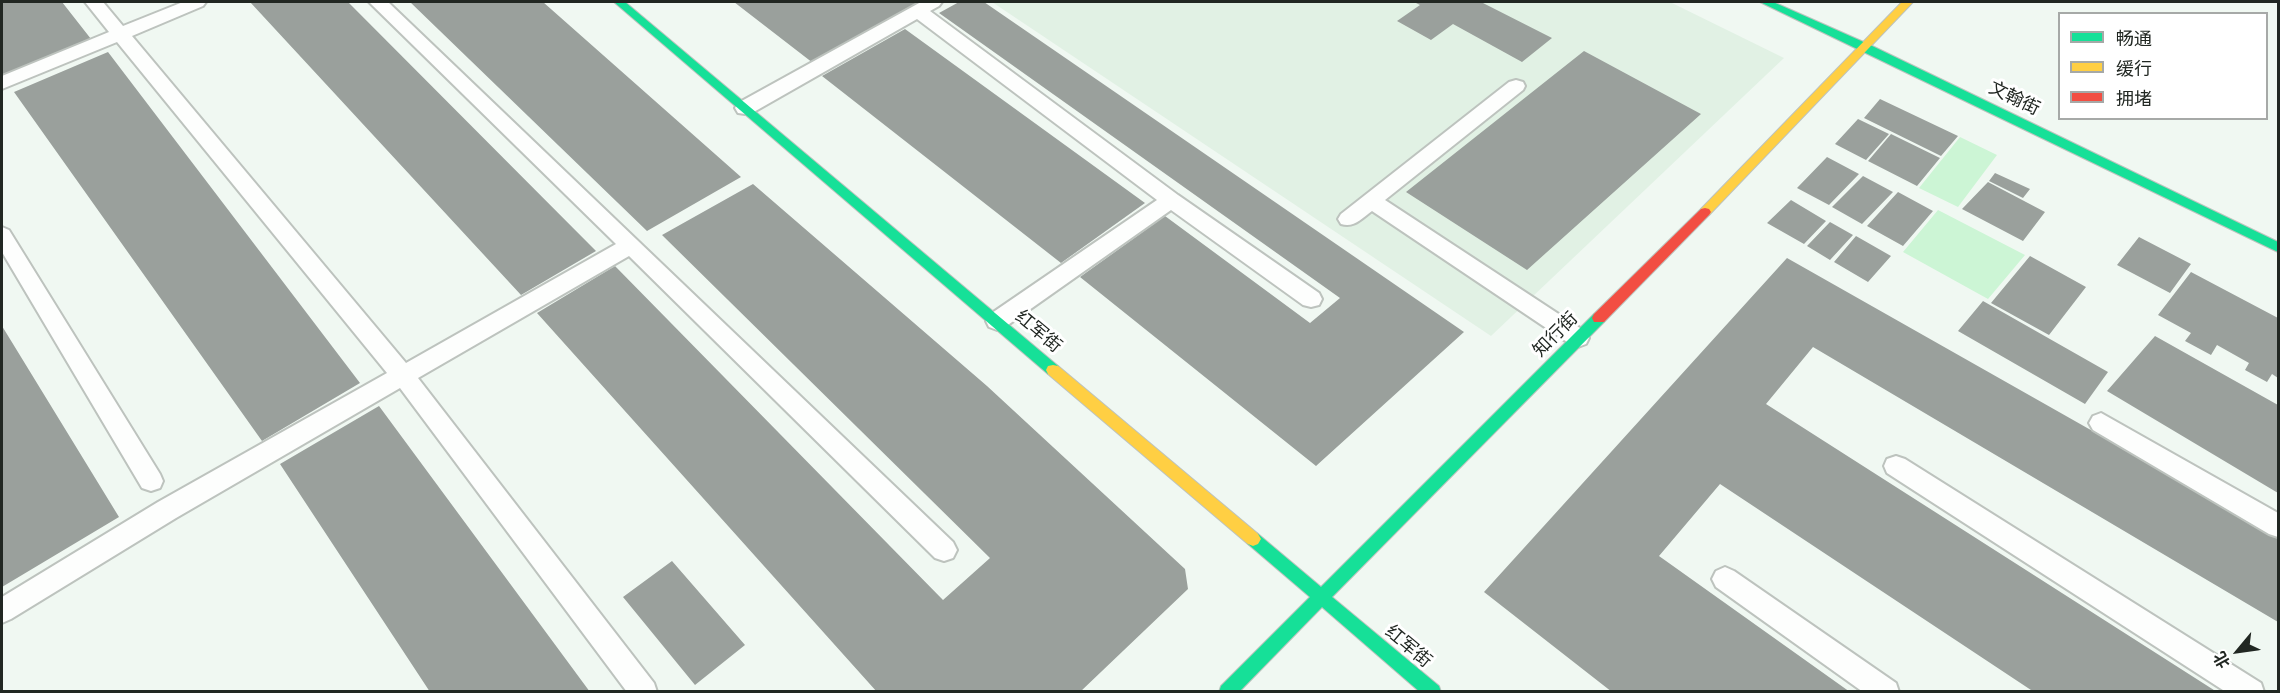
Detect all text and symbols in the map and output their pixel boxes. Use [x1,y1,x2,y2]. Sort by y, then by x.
legend [2058,12,2268,120]
text: 畅通 [2116,28,2152,50]
text: 缓行 [2116,58,2152,80]
street label: 文翰街 [1985,77,2043,121]
text: 拥堵 [2116,88,2152,110]
street label: 红军街 [1010,306,1066,358]
street label: 知行街 [1529,308,1583,362]
street label: 红军街 [1380,621,1436,673]
north arrow [2208,621,2268,681]
text: 北 [2210,648,2235,672]

